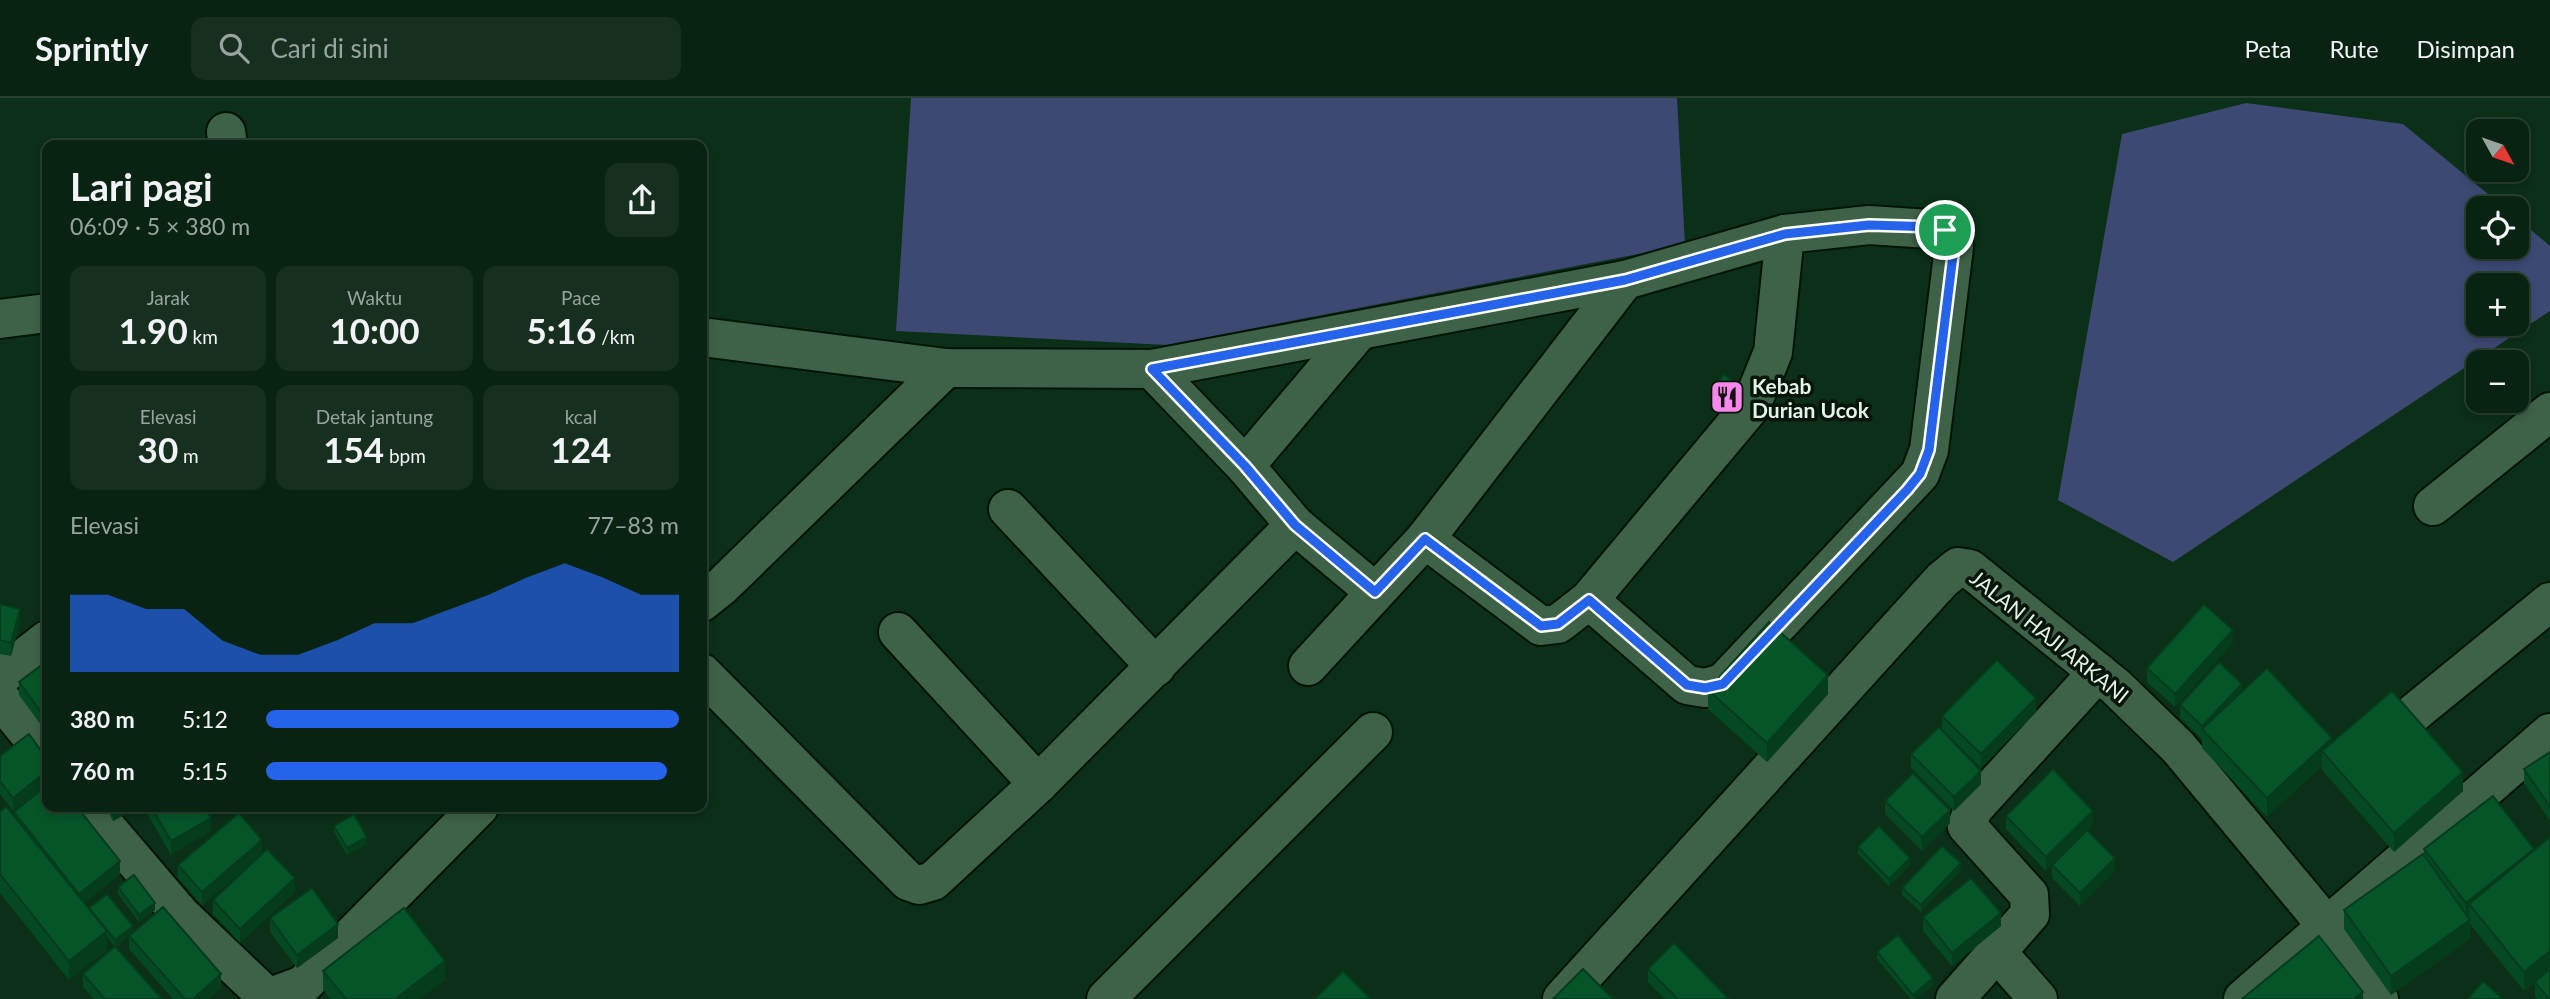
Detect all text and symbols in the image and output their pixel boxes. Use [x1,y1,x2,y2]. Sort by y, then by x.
search box [191,17,681,80]
text: Sprintly [35,28,149,68]
icon: search [215,29,253,67]
text: Cari di sini [271,32,389,64]
text: Peta [2245,34,2291,63]
text: Rute [2329,34,2379,63]
text: Disimpan [2417,34,2515,63]
north arrow [2466,119,2529,182]
map controls [2466,119,2529,413]
text: Lari pagi [70,163,213,209]
button: share [605,163,679,237]
button: locate [2466,196,2529,259]
pin [1915,200,1975,260]
icon: arrive [1926,211,1964,249]
text: 06:09 · 5 × 380 m [70,212,250,240]
button: + [2466,273,2529,336]
text: Jarak [147,286,190,309]
text: Waktu [347,286,402,309]
text: Pace [561,286,601,309]
text: 1.90 [118,309,188,351]
text: 10:00 [329,309,420,351]
text: 5:16 [526,309,596,351]
text: km [188,325,218,348]
text: /km [596,325,635,348]
button: − [2466,350,2529,413]
place label: Kebab Durian Ucok [1752,373,1870,422]
restaurant icon: Kebab Durian Ucok [1708,378,1746,416]
text: Elevasi [140,405,197,428]
text: Detak jantung [316,405,433,428]
text: kcal [565,405,597,428]
text: 30 [138,428,178,470]
text: 154 [323,428,384,470]
text: 124 [550,428,611,470]
text: m [178,444,199,467]
text: bpm [384,444,426,467]
text: Elevasi [70,511,139,539]
text: 77–83 m [587,511,679,539]
street label: JALAN HAJI ARKANI [1966,564,2134,708]
text: 380 m [70,705,135,733]
text: 5:12 [182,705,228,733]
text: 760 m [70,757,135,785]
text: 5:15 [182,757,228,785]

